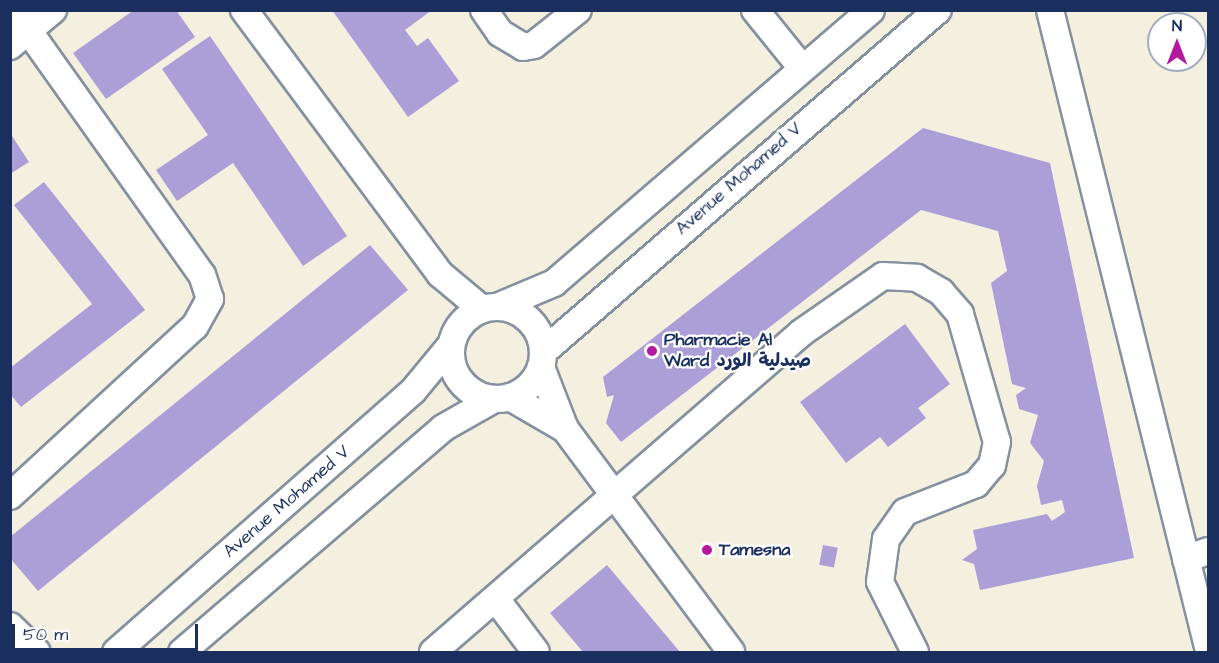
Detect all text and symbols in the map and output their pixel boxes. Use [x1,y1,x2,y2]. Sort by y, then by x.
north arrow [1147,12,1207,72]
text: N [1172,15,1182,37]
street label: Avenue Mohamed V [671,118,807,240]
place label: Pharmacie Al Ward صيدلية الورد [664,330,811,372]
marker: Pharmacie Al Ward صيدلية الورد [645,344,659,358]
street label: Avenue Mohamed V [219,441,355,563]
place label: Tamesna [719,539,790,561]
marker: Tamesna [700,543,714,557]
scale bar [15,612,201,650]
text: 50 m [23,622,68,647]

